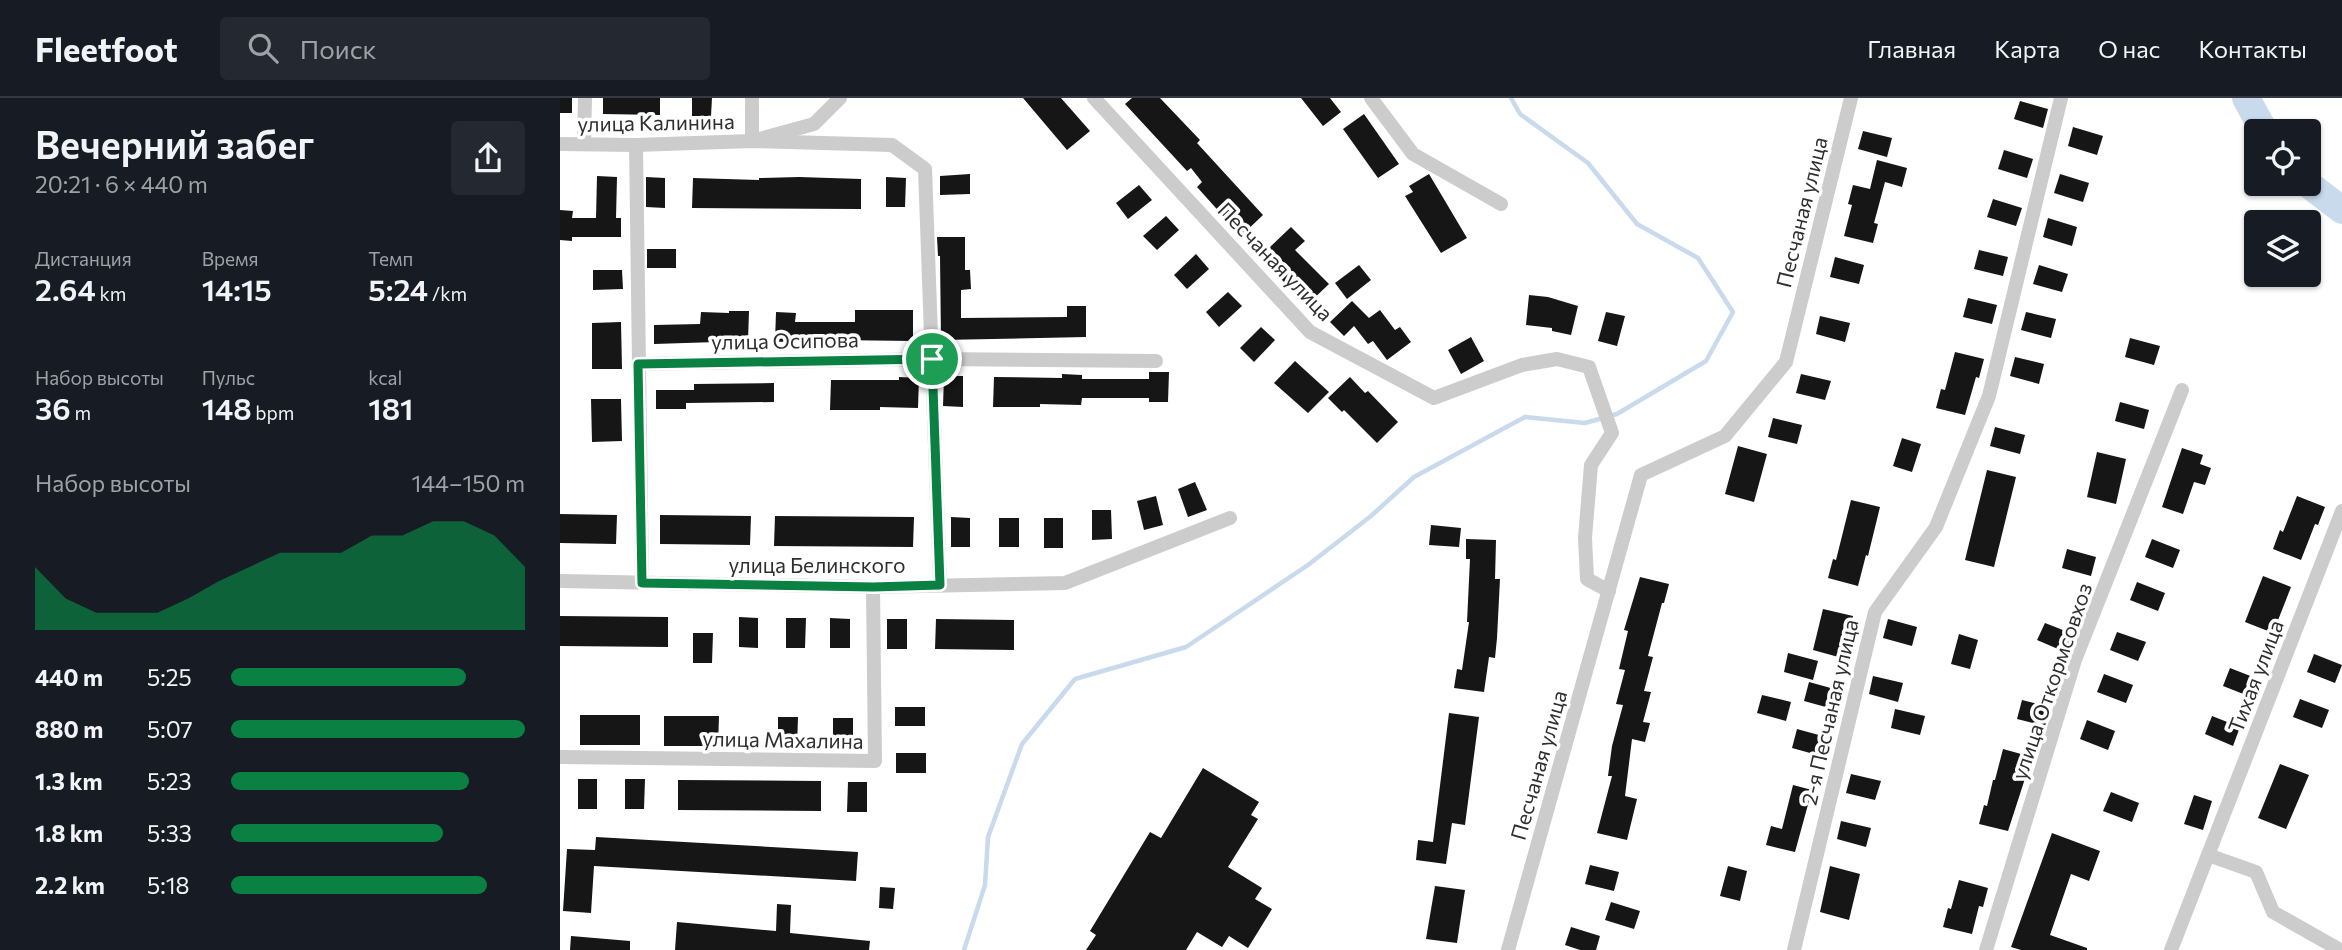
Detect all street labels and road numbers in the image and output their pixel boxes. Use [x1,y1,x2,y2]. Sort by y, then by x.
street label: улица Калинина [577,108,735,136]
street label: Песчаная улица [1770,134,1832,290]
street label: Песчаная улица [1213,197,1339,325]
street label: улица Осипова [711,326,859,354]
street label: улица Белинского [728,552,906,577]
street label: улица Откормсовхоз [2006,579,2096,783]
street label: Тихая улица [2222,616,2288,736]
street label: 2-я Песчаная улица [1795,617,1863,807]
street label: Песчаная улица [1505,687,1571,843]
street label: улица Махалина [702,725,864,753]

